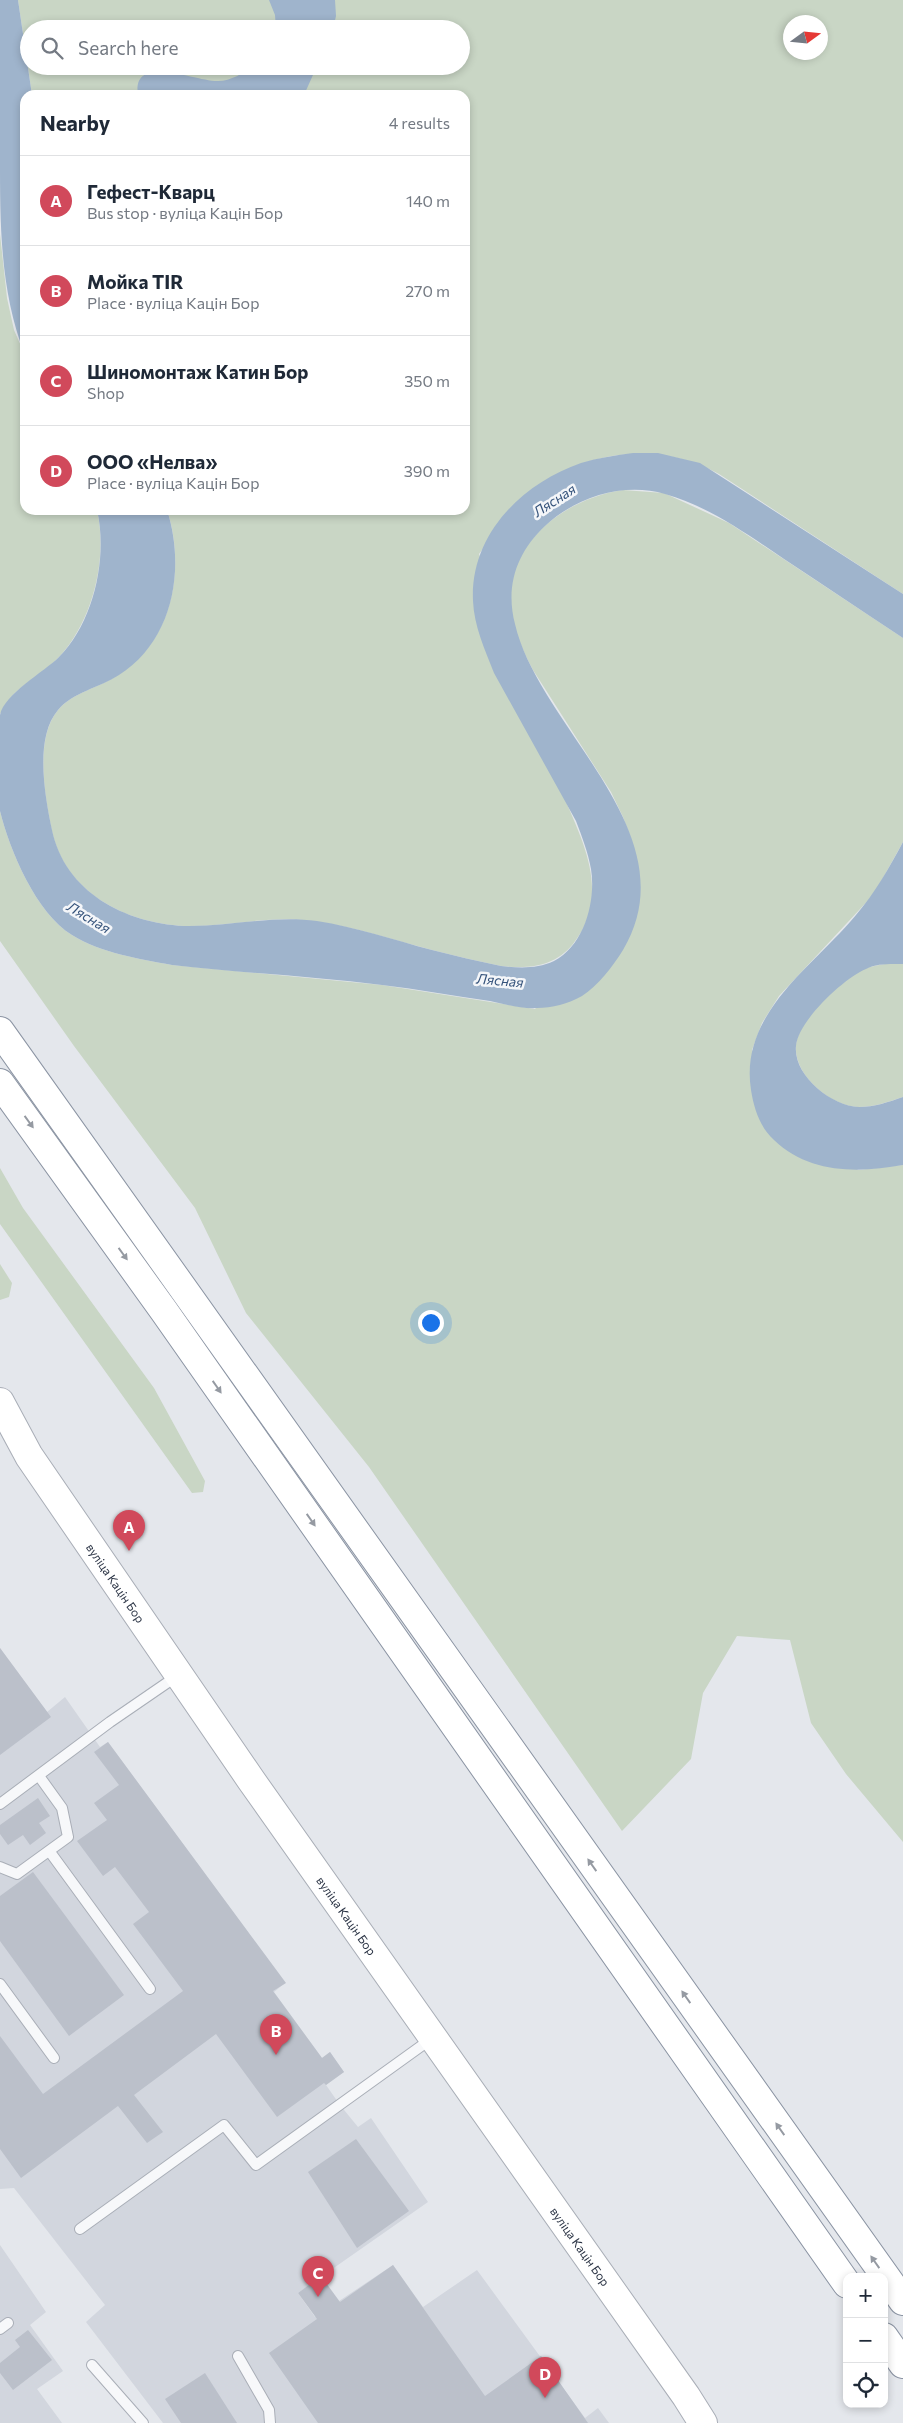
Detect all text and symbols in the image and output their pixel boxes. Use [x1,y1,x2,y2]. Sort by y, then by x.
north arrow [783,15,828,60]
search box [20,20,470,75]
icon: search [38,34,66,62]
text: Search here [78,36,178,59]
text: Nearby [40,110,110,135]
text: 4 results [389,113,450,132]
text: Гефест-Кварц [87,180,215,203]
text: A [50,191,62,210]
text: 140 m [406,191,450,210]
text: Bus stop · вуліца Кацін Бор [87,203,283,222]
text: Мойка TIR [87,270,183,293]
text: B [51,281,61,300]
text: 270 m [405,281,450,300]
text: Place · вуліца Кацін Бор [87,293,260,312]
text: Шиномонтаж Катин Бор [87,360,308,383]
text: C [51,371,61,390]
text: 350 m [404,371,450,390]
text: Shop [87,383,125,402]
text: ООО «Нелва» [87,450,217,473]
text: D [50,461,62,480]
text: 390 m [404,461,450,480]
text: Place · вуліца Кацін Бор [87,473,260,492]
water label: Лясная [529,480,579,521]
water label: Лясная [63,897,114,936]
water label: Лясная [475,969,524,991]
one-way arrow [24,1116,34,1129]
one-way arrow [118,1248,128,1261]
your location [418,1310,444,1336]
one-way arrow [212,1380,222,1394]
pin: A [113,1510,145,1551]
one-way arrow [306,1513,316,1527]
street label: вуліца Кацін Бор [84,1540,148,1625]
one-way arrow [587,1858,597,1871]
street label: вуліца Кацін Бор [314,1874,379,1958]
one-way arrow [681,1990,691,2004]
pin: B [260,2014,292,2055]
one-way arrow [775,2122,785,2136]
street label: вуліца Кацін Бор [548,2204,613,2288]
one-way arrow [870,2255,880,2268]
pin: C [302,2256,334,2297]
map controls [843,2273,888,2408]
button: + [843,2273,888,2318]
button: − [843,2318,888,2363]
pin: D [529,2357,561,2398]
button: locate [843,2363,888,2408]

